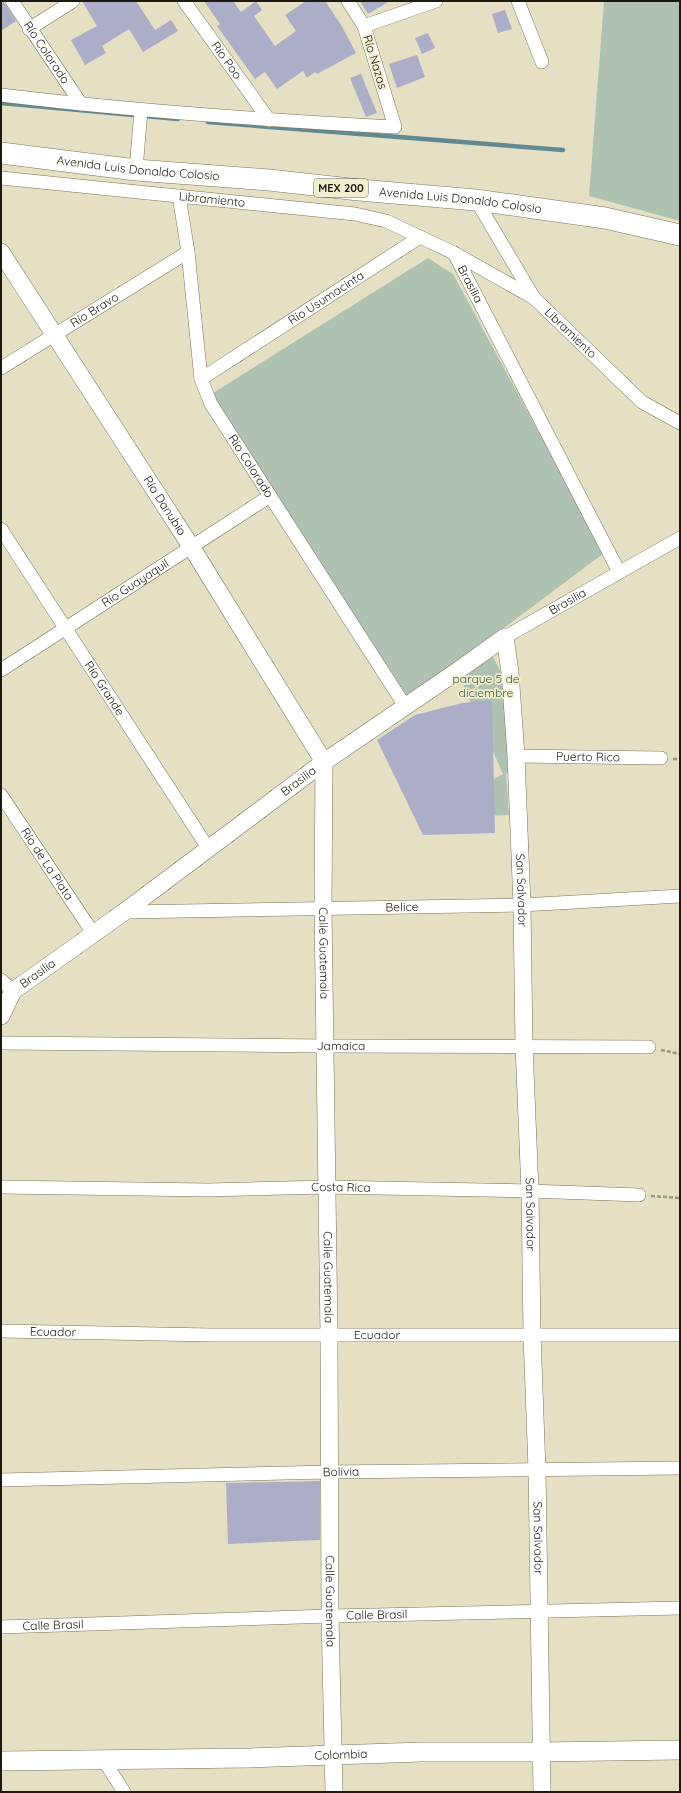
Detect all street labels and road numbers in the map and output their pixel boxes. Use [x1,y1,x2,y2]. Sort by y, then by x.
street label: Río Colorado [21,18,73,86]
street label: Río Nazas [360,33,391,91]
street label: Río Poo [208,38,245,82]
street label: Avenida Luis Donaldo Colosio [56,152,220,183]
road number: MEX 200 [314,179,368,197]
street label: Avenida Luis Donaldo Colosio [378,184,543,216]
street label: Libramiento [178,188,246,210]
street label: Brasilia [455,262,486,305]
street label: Río Usumacinta [285,267,367,328]
street label: Río Bravo [67,289,121,330]
street label: Libramiento [542,304,600,361]
street label: Río Colorado [225,431,277,500]
street label: Río Danubio [140,473,190,538]
street label: Río Guayaquil [99,555,172,610]
street label: Brasilia [546,585,589,618]
street label: Río Grande [82,658,128,718]
street label: Puerto Rico [556,749,620,764]
street label: Brasilia [277,763,319,799]
street label: Río de La Plata [18,825,77,903]
street label: San Salvador [513,853,530,928]
street label: Belice [385,899,419,914]
street label: Calle Guatemala [316,907,332,999]
street label: Brasilia [17,955,58,991]
street label: Jamaica [317,1038,365,1053]
street label: San Salvador [522,1177,539,1251]
street label: Costa Rica [311,1179,371,1195]
street label: Calle Guatemala [321,1231,337,1323]
street label: Ecuador [30,1324,77,1339]
street label: Ecuador [354,1327,400,1342]
street label: Bolivia [322,1464,359,1479]
street label: San Salvador [530,1501,547,1575]
street label: Calle Guatemala [323,1555,339,1647]
street label: Calle Brasil [346,1606,408,1623]
street label: Calle Brasil [22,1616,84,1633]
street label: Colombia [314,1746,368,1763]

